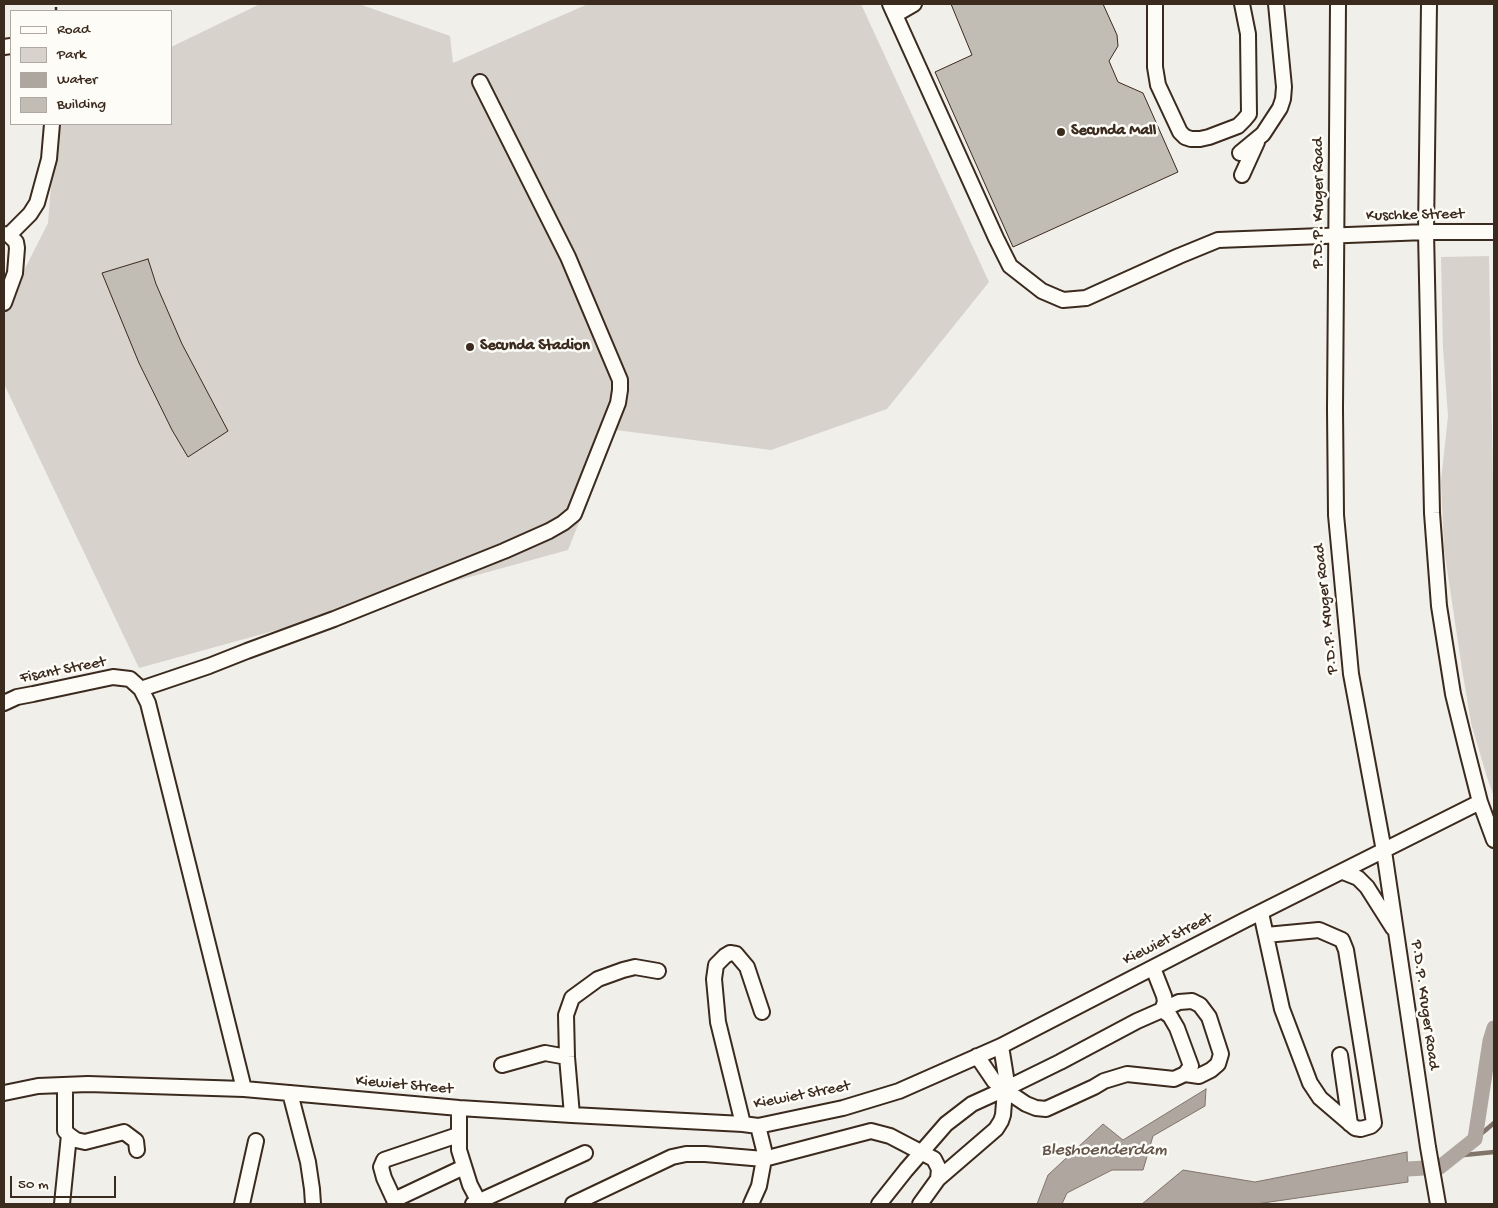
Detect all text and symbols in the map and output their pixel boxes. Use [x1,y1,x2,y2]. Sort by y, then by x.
legend [10,10,172,125]
text: Road [57,21,90,39]
text: Park [57,46,86,64]
text: Water [57,71,97,89]
text: Building [57,96,106,114]
place label: Secunda Mall [1071,122,1156,142]
marker: Secunda Mall [1055,126,1067,138]
street label: P.D.P. Kruger Road [1310,138,1330,268]
street label: Kuschke Street [1366,206,1464,226]
place label: Secunda Stadion [480,337,590,357]
marker: Secunda Stadion [464,341,476,353]
street label: P.D.P. Kruger Road [1311,543,1343,675]
street label: Fisant Street [18,653,108,689]
street label: Kiewiet Street [1120,909,1216,971]
street label: P.D.P. Kruger Road [1405,939,1443,1071]
street label: Kiewiet Street [355,1072,453,1100]
street label: Kiewiet Street [752,1077,852,1115]
water label: Bleshoenderdam [1041,1140,1167,1162]
scale bar [12,1166,119,1198]
text: 50 m [18,1176,49,1194]

